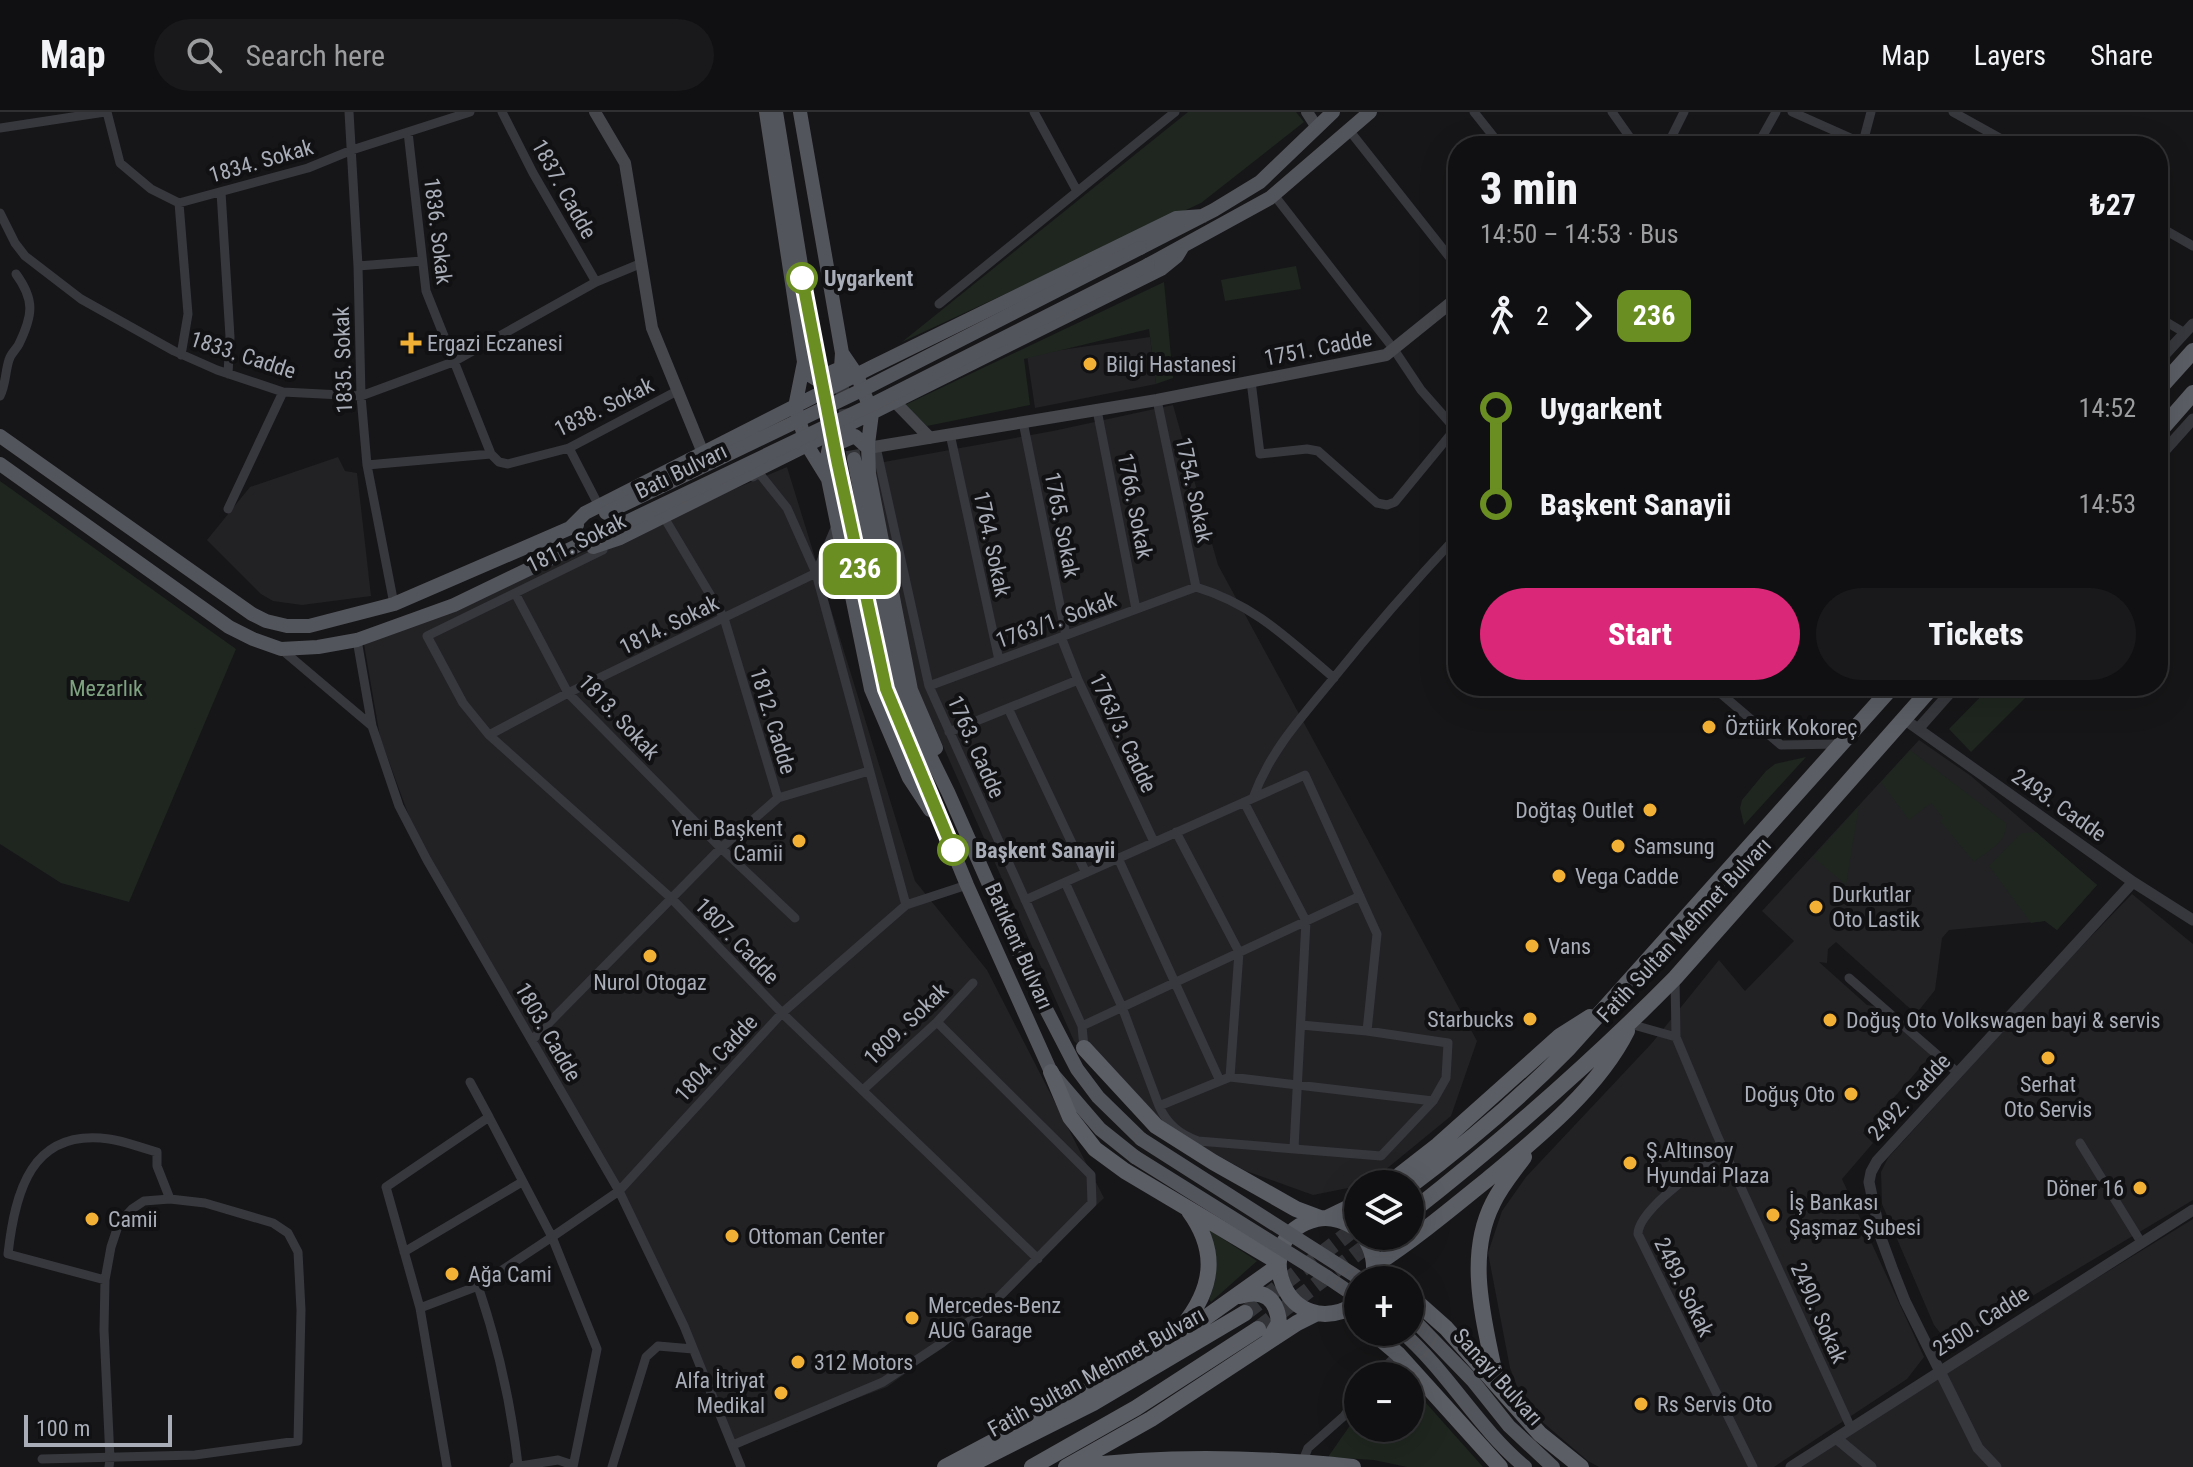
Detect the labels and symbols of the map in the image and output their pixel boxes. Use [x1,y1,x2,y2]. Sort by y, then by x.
street label: 1834. Sokak [206,134,316,188]
street label: 1837. Cadde [527,135,601,243]
street label: 1836. Sokak [419,176,457,286]
marker: Uygarkent [787,263,817,293]
place label: Uygarkent [824,266,914,291]
street label: 1835. Sokak [329,306,357,414]
street label: 1751. Cadde [1262,325,1374,371]
street label: 1833. Cadde [187,326,299,384]
place label: Ergazi Eczanesi [427,331,563,356]
marker: Ergazi Eczanesi [402,334,420,352]
place label: Bilgi Hastanesi [1106,352,1236,377]
marker: Bilgi Hastanesi [1081,355,1099,373]
street label: 1838. Sokak [550,372,658,442]
street label: 1754. Sokak [1171,435,1217,545]
street label: Batı Bulvarı [631,438,731,504]
street label: 1766. Sokak [1113,451,1158,561]
street label: 1765. Sokak [1040,470,1085,580]
street label: 1764. Sokak [969,489,1015,599]
street label: 1811. Sokak [522,508,630,578]
line badge: 236 [814,543,906,595]
street label: 1763/1. Sokak [992,587,1120,653]
street label: 1814. Sokak [615,590,723,660]
street label: 1812. Cadde [745,665,801,777]
street label: 1813. Sokak [573,669,665,765]
street label: 1763/3. Cadde [1085,670,1161,796]
park label: Mezarlık [69,676,143,701]
street label: 1763. Cadde [942,692,1010,802]
place label: Öztürk Kokoreç [1725,715,1857,740]
marker: Öztürk Kokoreç [1700,718,1718,736]
street label: 2493. Cadde [2007,763,2111,847]
place label: Doğtaş Outlet [1515,798,1634,823]
marker: Doğtaş Outlet [1641,801,1659,819]
place label: Yeni Başkent Camii [671,816,783,866]
marker: Yeni Başkent Camii [790,832,808,850]
street label: Fatih Sultan Mehmet Bulvarı [1592,833,1776,1027]
place label: Samsung [1634,834,1715,859]
marker: Başkent Sanayii [938,835,968,865]
marker: Samsung [1609,837,1627,855]
place label: Başkent Sanayii [975,838,1115,863]
place label: Vega Cadde [1575,864,1679,889]
marker: Vega Cadde [1550,867,1568,885]
street label: Batıkent Bulvarı [980,879,1058,1013]
place label: Durkutlar Oto Lastik [1832,882,1920,932]
street label: 1807. Cadde [690,893,784,989]
marker: Durkutlar Oto Lastik [1807,898,1825,916]
place label: Vans [1548,934,1591,959]
marker: Vans [1523,937,1541,955]
marker: Nurol Otogaz [641,947,659,965]
place label: Nurol Otogaz [593,970,707,995]
street label: 1803. Cadde [510,978,586,1086]
street label: 1809. Sokak [859,978,953,1070]
place label: Starbucks [1427,1007,1514,1032]
place label: Doğuş Oto Volkswagen bayi & servis [1846,1008,2161,1033]
street label: 1804. Cadde [670,1009,762,1107]
marker: Starbucks [1521,1010,1539,1028]
marker: Doğuş Oto Volkswagen bayi & servis [1821,1011,1839,1029]
street label: 2492. Cadde [1863,1048,1955,1146]
marker: Serhat Oto Servis [2039,1049,2057,1067]
place label: Serhat Oto Servis [2004,1072,2092,1122]
place label: Doğuş Oto [1744,1082,1835,1107]
marker: Doğuş Oto [1842,1085,1860,1103]
place label: Ş.Altınsoy Hyundai Plaza [1646,1138,1770,1188]
marker: Ş.Altınsoy Hyundai Plaza [1621,1154,1639,1172]
place label: Döner 16 [2046,1176,2124,1201]
marker: Döner 16 [2131,1179,2149,1197]
place label: İş Bankası Şaşmaz Şubesi [1789,1190,1921,1240]
marker: İş Bankası Şaşmaz Şubesi [1764,1206,1782,1224]
place label: Camii [108,1207,158,1232]
marker: Camii [83,1210,101,1228]
place label: Ottoman Center [748,1224,885,1249]
marker: Ottoman Center [723,1227,741,1245]
street label: 2489. Sokak [1649,1233,1719,1341]
street label: 2490. Sokak [1786,1259,1852,1367]
place label: Ağa Cami [468,1262,552,1287]
marker: Ağa Cami [443,1265,461,1283]
street label: 2500. Cadde [1928,1281,2034,1361]
place label: Mercedes-Benz AUG Garage [928,1293,1061,1343]
street label: Fatih Sultan Mehmet Bulvarı [984,1302,1208,1442]
marker: Mercedes-Benz AUG Garage [903,1309,921,1327]
street label: Sanayi Bulvarı [1448,1323,1548,1431]
place label: 312 Motors [814,1350,913,1375]
marker: 312 Motors [789,1353,807,1371]
place label: Alfa İtriyat Medikal [675,1368,765,1418]
marker: Alfa İtriyat Medikal [772,1384,790,1402]
place label: Rs Servis Oto [1657,1392,1772,1417]
marker: Rs Servis Oto [1632,1395,1650,1413]
scale bar [24,1411,172,1447]

